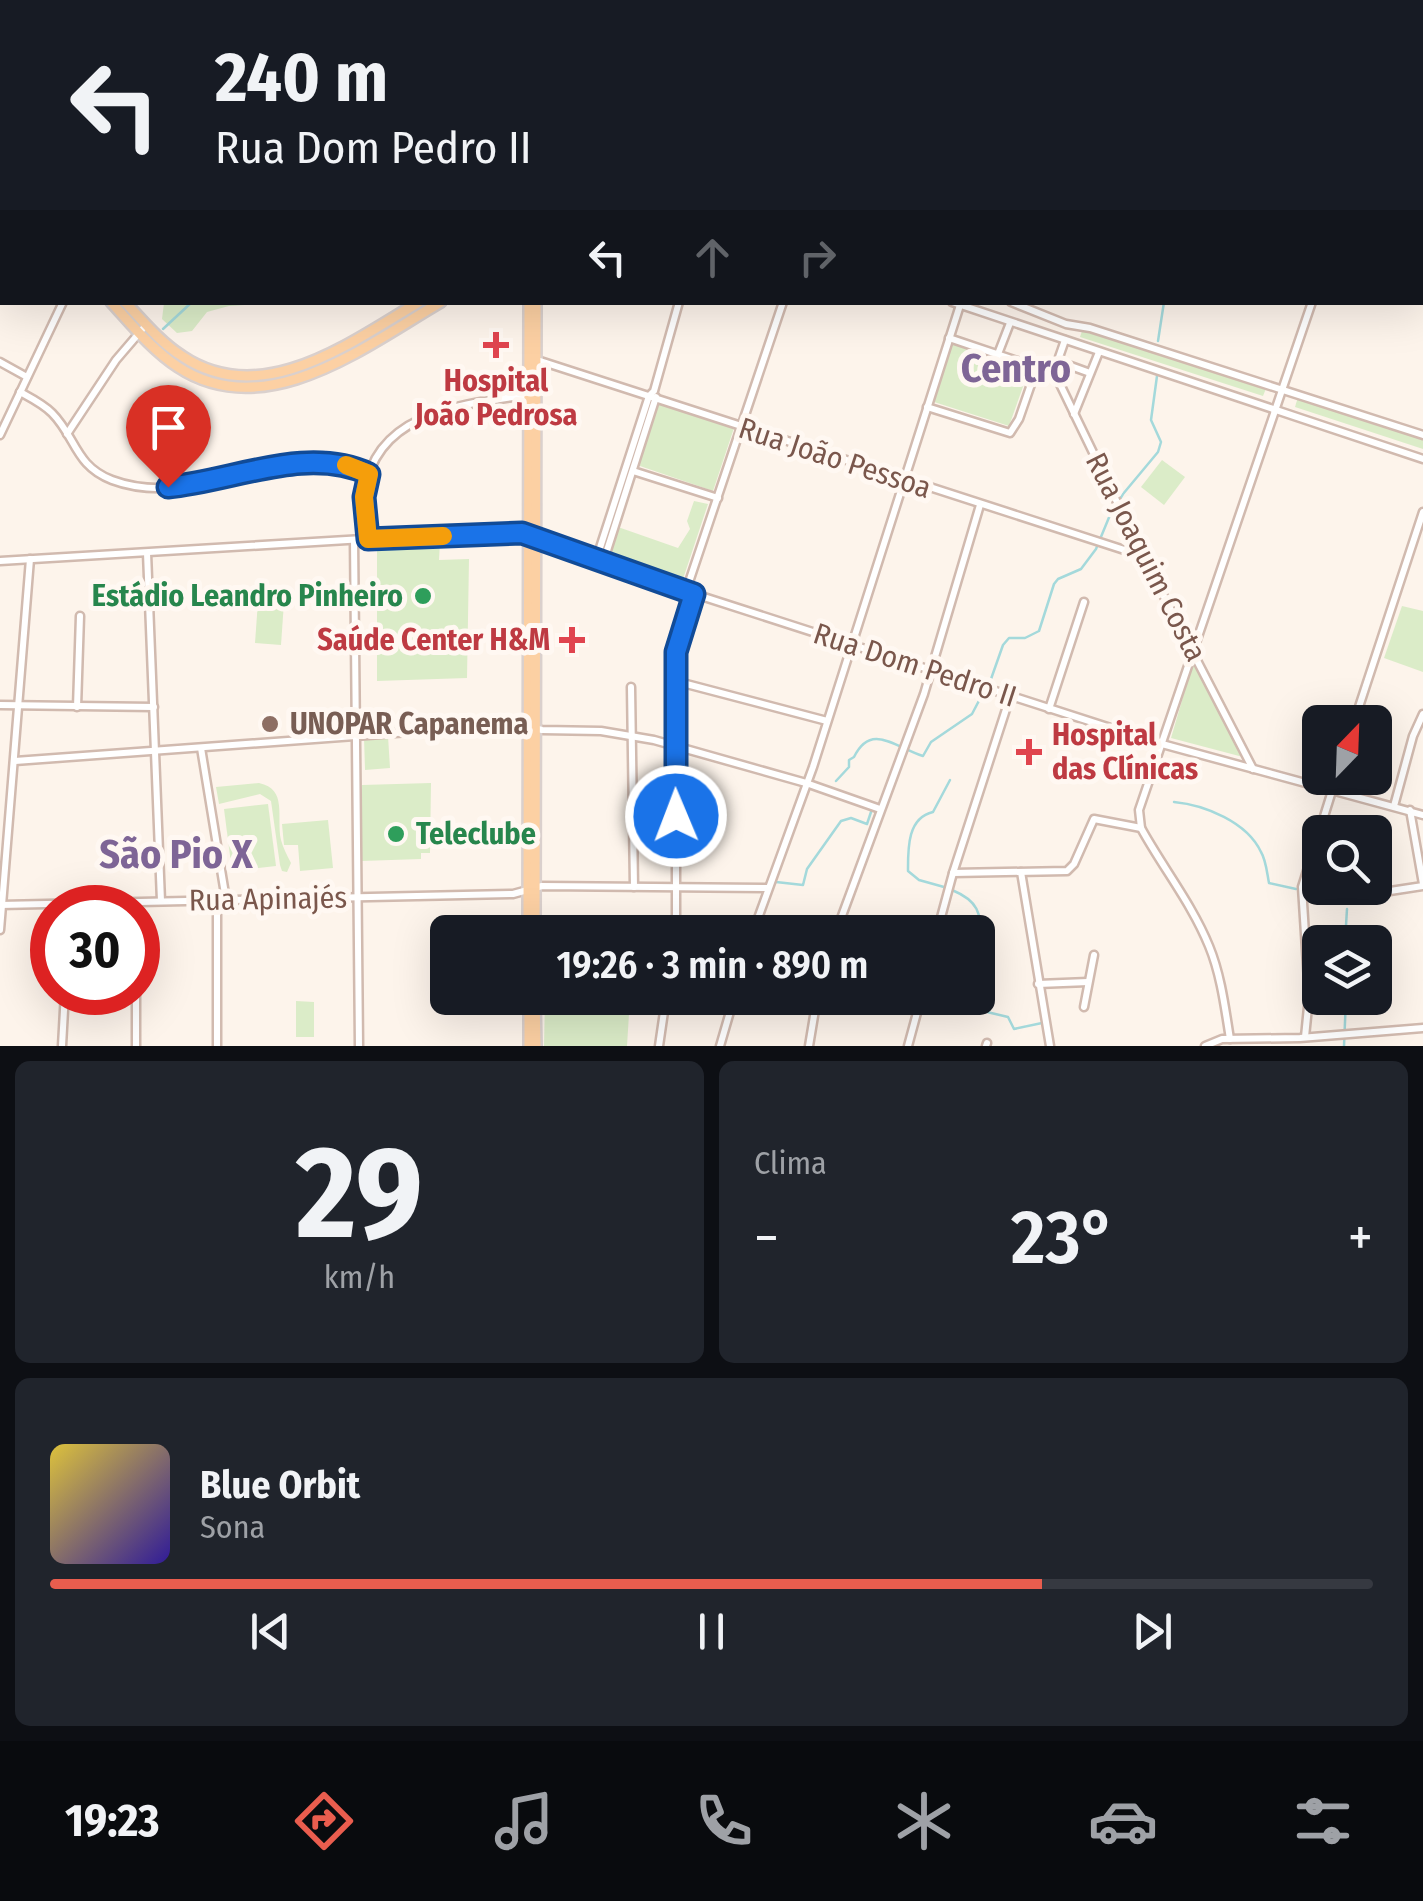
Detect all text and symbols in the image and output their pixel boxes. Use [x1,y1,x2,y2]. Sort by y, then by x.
text: 240 m [215,36,388,120]
icon: left [50,40,180,170]
text: Rua Dom Pedro II [215,121,532,175]
icon: left [580,230,635,285]
icon: ahead [685,230,740,285]
icon: right [790,230,845,285]
marker: Hospital João Pedrosa [483,332,509,358]
district label: Centro [961,345,1071,393]
place label: Hospital João Pedrosa [414,363,577,433]
pin [126,385,211,488]
icon: arrive [141,400,196,455]
street label: Rua João Pessoa [734,410,936,506]
street label: Rua Joaquim Costa [1078,447,1214,667]
place label: Estádio Leandro Pinheiro [92,578,403,614]
marker: Estádio Leandro Pinheiro [412,585,434,607]
street label: Rua Dom Pedro II [809,615,1021,715]
place label: Saúde Center H&M [317,622,550,658]
marker: Saúde Center H&M [559,627,585,653]
north arrow [1302,705,1392,795]
map controls [1302,705,1392,1015]
place label: UNOPAR Capanema [290,706,528,742]
marker: UNOPAR Capanema [259,713,281,735]
place label: Hospital das Clínicas [1052,717,1198,787]
marker: Hospital das Clínicas [1016,739,1042,765]
position arrow [624,764,728,868]
button: search [1302,815,1392,905]
place label: Teleclube [416,816,536,852]
marker: Teleclube [385,823,407,845]
district label: São Pio X [99,831,253,879]
street label: Rua Apinajés [188,880,348,918]
speed limit sign: 30 [30,885,160,1015]
button: layers [1302,925,1392,1015]
text: 19:26 · 3 min · 890 m [557,942,868,988]
text: 29 [296,1115,423,1271]
text: Clima [754,1144,827,1182]
text: 23° [1011,1193,1116,1283]
text: − [754,1205,779,1271]
text: + [1348,1205,1373,1271]
text: km/h [324,1258,395,1296]
text: Blue Orbit [200,1462,360,1508]
text: Sona [200,1508,265,1546]
icon: previous [243,1604,298,1659]
icon: pause [684,1604,739,1659]
icon: next [1125,1604,1180,1659]
icon: directions [289,1786,359,1856]
icon: music [489,1786,559,1856]
icon: phone [689,1786,759,1856]
icon: climate [889,1786,959,1856]
icon: car [1088,1786,1158,1856]
icon: filters [1288,1786,1358,1856]
text: 19:23 [65,1794,160,1848]

